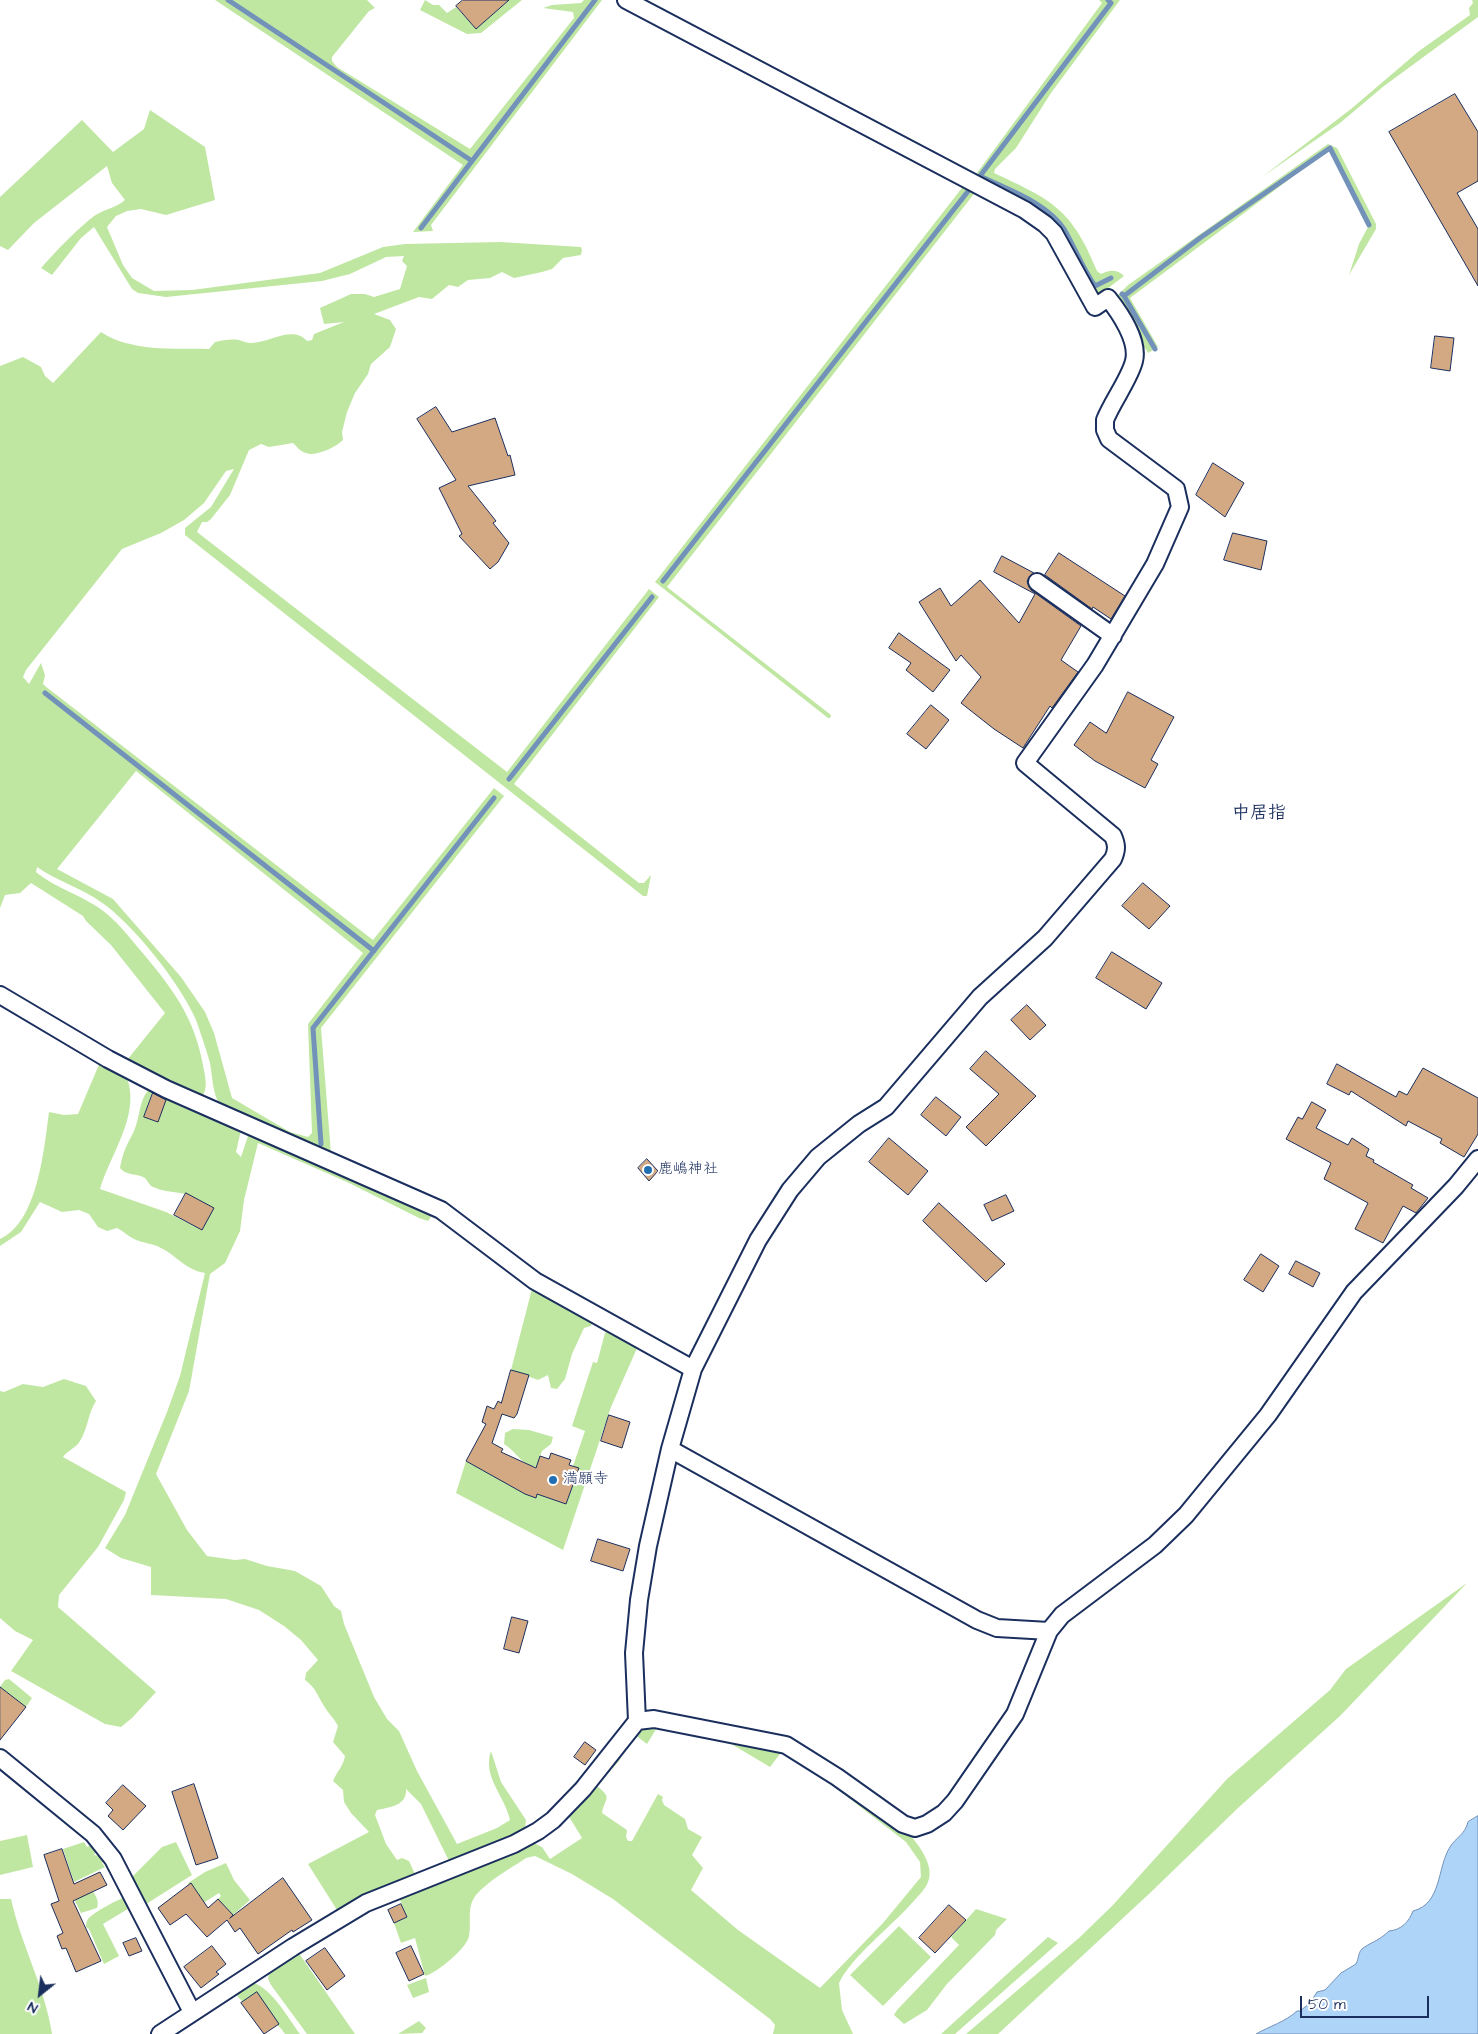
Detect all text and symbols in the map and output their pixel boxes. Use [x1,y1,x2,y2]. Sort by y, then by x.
district label: 中居指 [1232,803,1286,825]
place label: 鹿嶋神社 [658,1161,718,1179]
marker: 鹿嶋神社 [642,1164,654,1176]
place label: 満願寺 [563,1471,608,1489]
marker: 満願寺 [547,1474,559,1486]
north arrow [15,1969,65,2019]
scale bar [1303,1986,1432,2018]
text: 50 m [1308,1994,1346,2015]
text: N [24,1996,41,2018]

